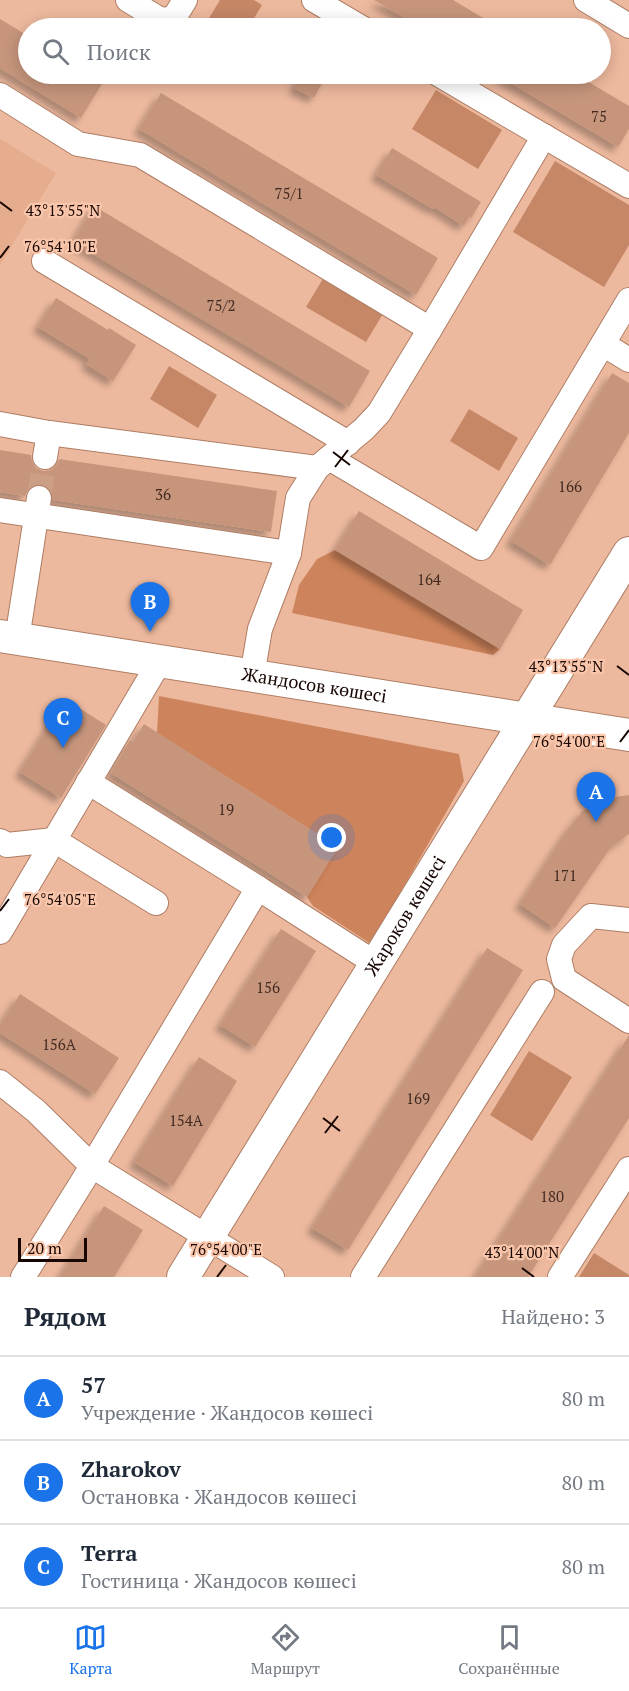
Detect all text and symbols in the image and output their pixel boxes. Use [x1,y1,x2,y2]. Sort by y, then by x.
search box [18,18,611,84]
icon: search [39,35,72,68]
text: Поиск [87,37,151,66]
house number: 75 [591,106,607,126]
house number: 75/1 [274,183,304,203]
text: 43°13'55"N [26,200,100,220]
text: 76°54'10"E [24,236,96,256]
house number: 75/2 [206,295,236,315]
house number: 166 [558,476,582,496]
house number: 36 [155,484,171,504]
house number: 164 [417,569,441,589]
pin: B [130,582,170,632]
text: 43°13'55"N [529,656,603,676]
street label: Жандосов көшесі [240,661,389,708]
pin: C [44,698,82,748]
text: 76°54'00"E [533,731,605,751]
pin: A [576,772,616,822]
house number: 19 [218,799,234,819]
your location [317,823,346,852]
street label: Жароков көшесі [358,851,451,980]
house number: 171 [553,865,577,885]
text: 76°54'05"E [24,889,96,909]
house number: 156 [256,977,280,997]
house number: 156А [42,1034,77,1054]
house number: 169 [406,1088,430,1108]
house number: 154А [169,1110,204,1130]
house number: 180 [540,1186,564,1206]
scale bar [18,1235,87,1262]
text: 20 m [27,1237,62,1259]
text: 76°54'00"E [190,1239,262,1259]
text: 43°14'00"N [485,1242,559,1262]
text: Рядом [24,1299,107,1333]
text: Найдено: 3 [501,1303,605,1330]
text: 57 [81,1370,106,1399]
text: A [36,1385,51,1412]
text: 80 m [562,1385,605,1412]
text: Учреждение · Жандосов көшесі [81,1399,373,1426]
text: Zharokov [81,1454,181,1483]
text: B [37,1469,50,1496]
text: 80 m [562,1469,605,1496]
text: Остановка · Жандосов көшесі [81,1483,357,1510]
text: Terra [81,1538,138,1567]
text: C [37,1553,50,1580]
text: 80 m [562,1553,605,1580]
text: Гостиница · Жандосов көшесі [81,1567,357,1594]
tab: Карта [69,1621,112,1679]
tab: Маршрут [251,1621,320,1679]
tab: Сохранённые [458,1621,560,1679]

